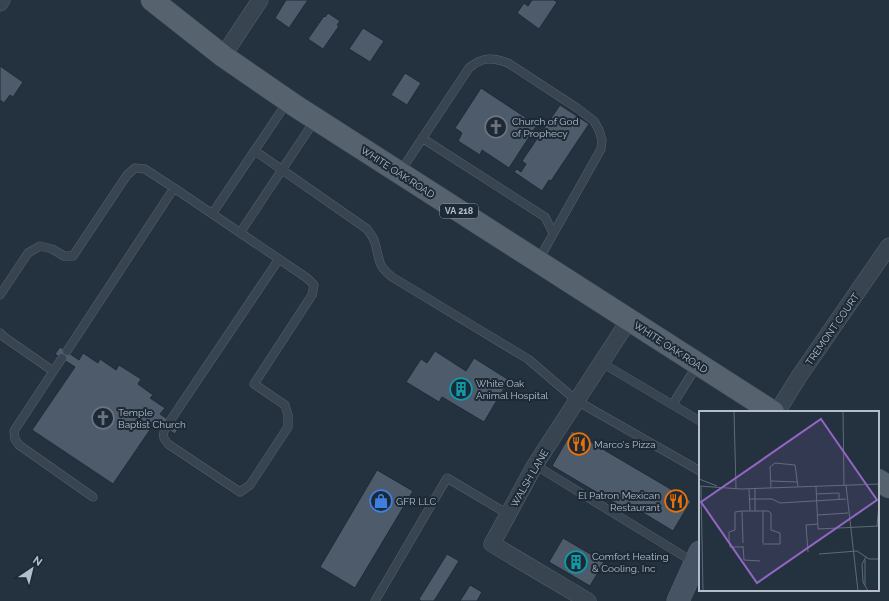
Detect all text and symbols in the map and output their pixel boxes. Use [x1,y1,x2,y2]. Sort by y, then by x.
church icon: Church of God of Prophecy [483,114,509,140]
place label: Church of God of Prophecy [512,116,579,139]
street label: WHITE OAK ROAD [359,144,437,200]
road number: VA 218 [440,204,478,218]
street label: TREMONT COURT [803,291,861,367]
street label: WHITE OAK ROAD [632,319,710,375]
building icon: White Oak Animal Hospital [448,376,474,402]
place label: White Oak Animal Hospital [476,378,549,401]
church icon: Temple Baptist Church [90,405,116,431]
place label: Temple Baptist Church [118,407,186,430]
inset map [699,411,879,591]
restaurant icon: Marco's Pizza [566,431,592,457]
place label: Marco's Pizza [594,439,656,450]
street label: WALSH LANE [508,447,550,509]
shop icon: GFR LLC [368,488,394,514]
restaurant icon: El Patron Mexican Restaurant [663,488,689,514]
place label: El Patron Mexican Restaurant [578,490,661,513]
place label: GFR LLC [396,496,437,507]
north arrow [12,549,52,589]
building icon: Comfort Heating & Cooling, Inc [563,549,589,575]
place label: Comfort Heating & Cooling, Inc [592,551,669,574]
text: N [30,553,45,569]

